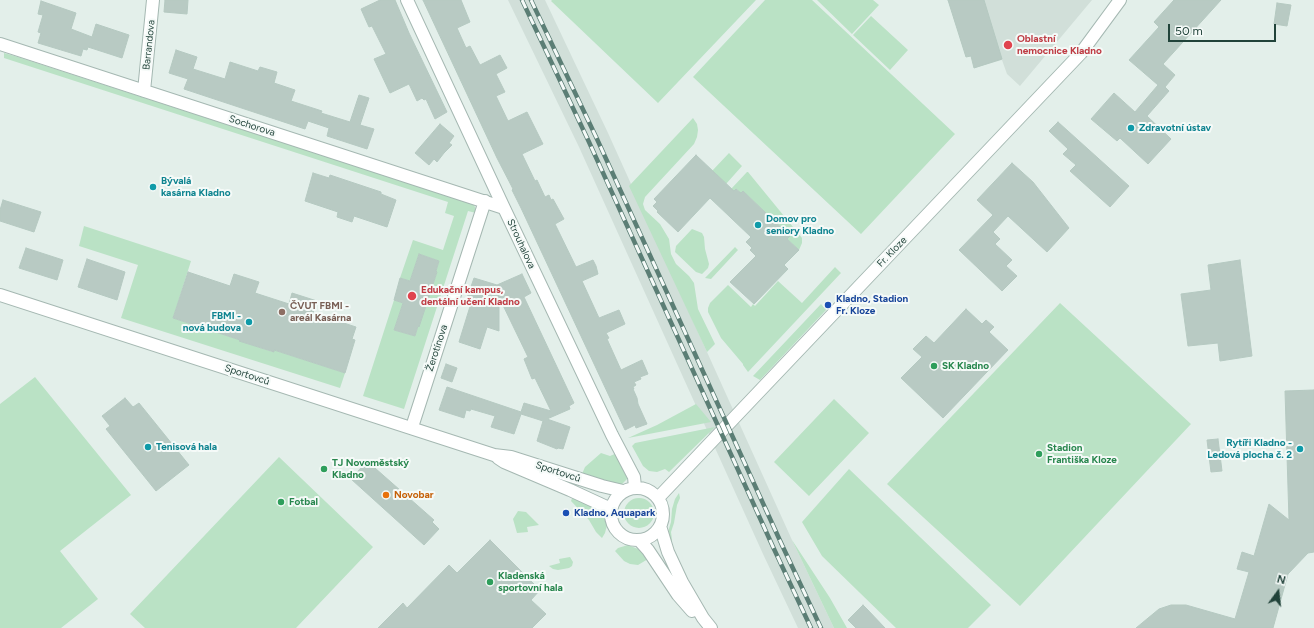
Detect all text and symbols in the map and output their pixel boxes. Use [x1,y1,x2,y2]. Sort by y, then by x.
scale bar [1170,16,1278,42]
street label: Barrandova [140,19,158,71]
text: 50 m [1175,24,1203,38]
place label: Oblastní nemocnice Kladno [1017,33,1102,56]
marker: Oblastní nemocnice Kladno [1002,39,1014,51]
street label: Sochorova [227,113,277,139]
place label: Zdravotní ústav [1139,122,1211,134]
marker: Zdravotní ústav [1126,123,1136,133]
place label: Bývalá kasárna Kladno [161,175,230,198]
marker: Bývalá kasárna Kladno [148,182,158,192]
place label: Domov pro seniory Kladno [766,213,834,236]
street label: Strouhalova [504,217,538,271]
marker: Domov pro seniory Kladno [753,220,763,230]
street label: Fr. Kloze [875,234,909,270]
place label: Edukační kampus, dentální učení Kladno [421,284,520,308]
marker: Edukační kampus, dentální učení Kladno [406,290,418,302]
place label: Kladno, Stadion Fr. Kloze [836,293,908,316]
place label: ČVUT FBMI - areál Kasárna [290,300,351,324]
marker: Kladno, Stadion Fr. Kloze [823,300,833,310]
marker: ČVUT FBMI - areál Kasárna [277,307,287,317]
place label: FBMI - nová budova [183,310,241,334]
marker: FBMI - nová budova [244,317,254,327]
street label: Žerotínova [424,323,450,373]
place label: SK Kladno [942,360,989,372]
marker: SK Kladno [929,361,939,371]
street label: Sportovců [223,362,271,388]
place label: Rytíři Kladno - Ledová plocha č. 2 [1207,437,1292,460]
place label: Tenisová hala [156,441,217,453]
marker: Tenisová hala [143,442,153,452]
place label: Stadion Františka Kloze [1047,442,1117,466]
marker: Rytíři Kladno - Ledová plocha č. 2 [1295,444,1305,454]
marker: Stadion Františka Kloze [1034,449,1044,459]
place label: TJ Novoměstský Kladno [332,457,409,480]
street label: Sportovců [534,459,582,485]
marker: TJ Novoměstský Kladno [319,464,329,474]
place label: Novobar [394,489,434,501]
marker: Novobar [381,490,391,500]
place label: Fotbal [289,496,318,508]
marker: Fotbal [276,497,286,507]
place label: Kladno, Aquapark [574,507,655,519]
marker: Kladno, Aquapark [561,508,571,518]
place label: Kladenská sportovní hala [498,570,563,594]
north arrow [1258,572,1298,612]
text: N [1275,573,1287,587]
marker: Kladenská sportovní hala [485,577,495,587]

